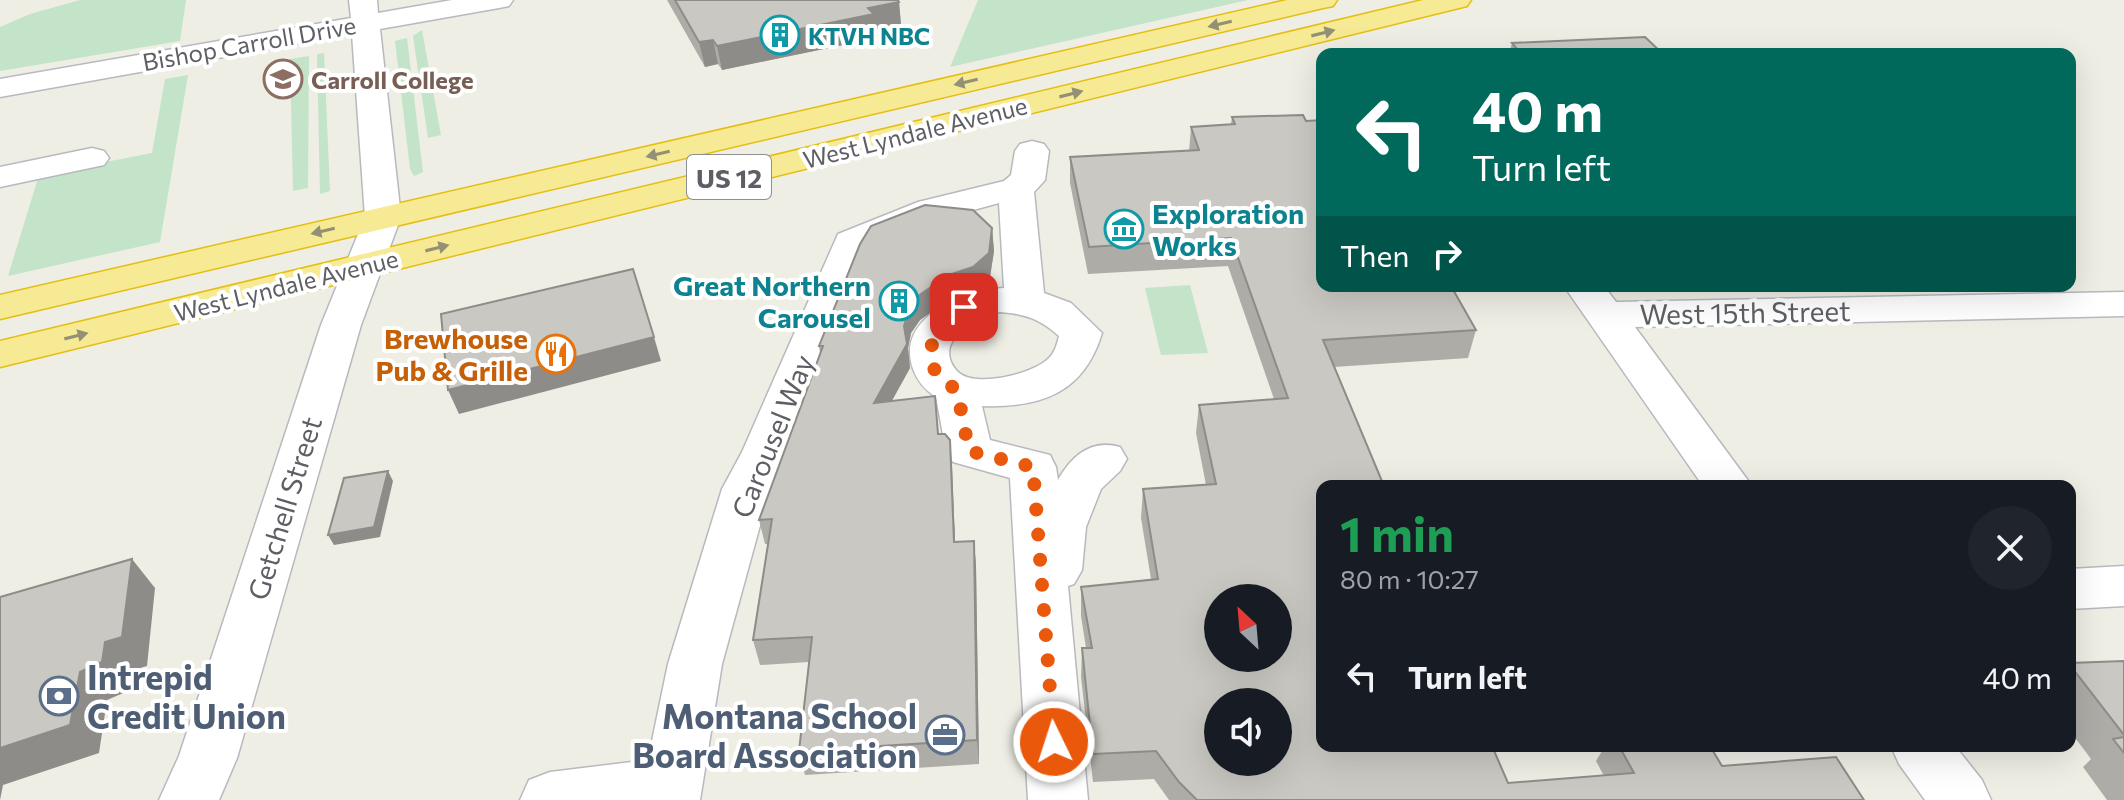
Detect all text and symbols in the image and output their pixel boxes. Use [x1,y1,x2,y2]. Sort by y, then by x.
street label: Bishop Carroll Drive [140,10,358,76]
building icon: KTVH NBC [759,14,801,56]
one-way arrow [1207,18,1232,31]
place label: KTVH NBC [808,21,930,50]
one-way arrow [1311,26,1336,38]
school or university icon: Carroll College [262,58,304,100]
place label: Carroll College [311,65,474,94]
text: 40 m [1472,75,1603,144]
one-way arrow [954,77,979,89]
icon: left [1340,80,1444,184]
one-way arrow [1058,87,1083,100]
street label: West Lyndale Avenue [800,90,1030,174]
text: Turn left [1472,144,1611,188]
one-way arrow [646,148,671,160]
road number: US 12 [687,155,771,199]
place label: Exploration Works [1152,196,1304,262]
museum icon: Exploration Works [1103,208,1145,250]
one-way arrow [311,226,336,238]
icon: right [1425,232,1469,276]
text: Then [1340,236,1409,273]
one-way arrow [425,242,450,254]
street label: West Lyndale Avenue [171,243,401,327]
place label: Great Northern Carousel [673,268,871,334]
pin [930,273,998,341]
building icon: Great Northern Carousel [878,280,920,322]
icon: arrive [942,285,986,329]
street label: West 15th Street [1639,293,1851,331]
place label: Brewhouse Pub & Grille [375,321,528,387]
one-way arrow [63,329,88,342]
restaurant icon: Brewhouse Pub & Grille [535,333,577,375]
street label: Carousel Way [724,350,820,522]
street label: Getchell Street [240,412,328,604]
text: 1 min [1340,503,1454,562]
button: close [1968,506,2052,590]
text: 80 m · 10:27 [1340,563,1479,594]
north arrow [1204,584,1292,672]
map controls [1204,584,1292,776]
icon: left [1340,654,1384,698]
place label: Intrepid Credit Union [87,655,286,736]
text: Turn left [1408,658,1527,695]
text: 40 m [1983,658,2052,695]
bank icon: Intrepid Credit Union [38,675,80,717]
button: sound [1204,688,1292,776]
place label: Montana School Board Association [632,694,917,775]
position arrow [1012,700,1096,784]
office icon: Montana School Board Association [924,714,966,756]

